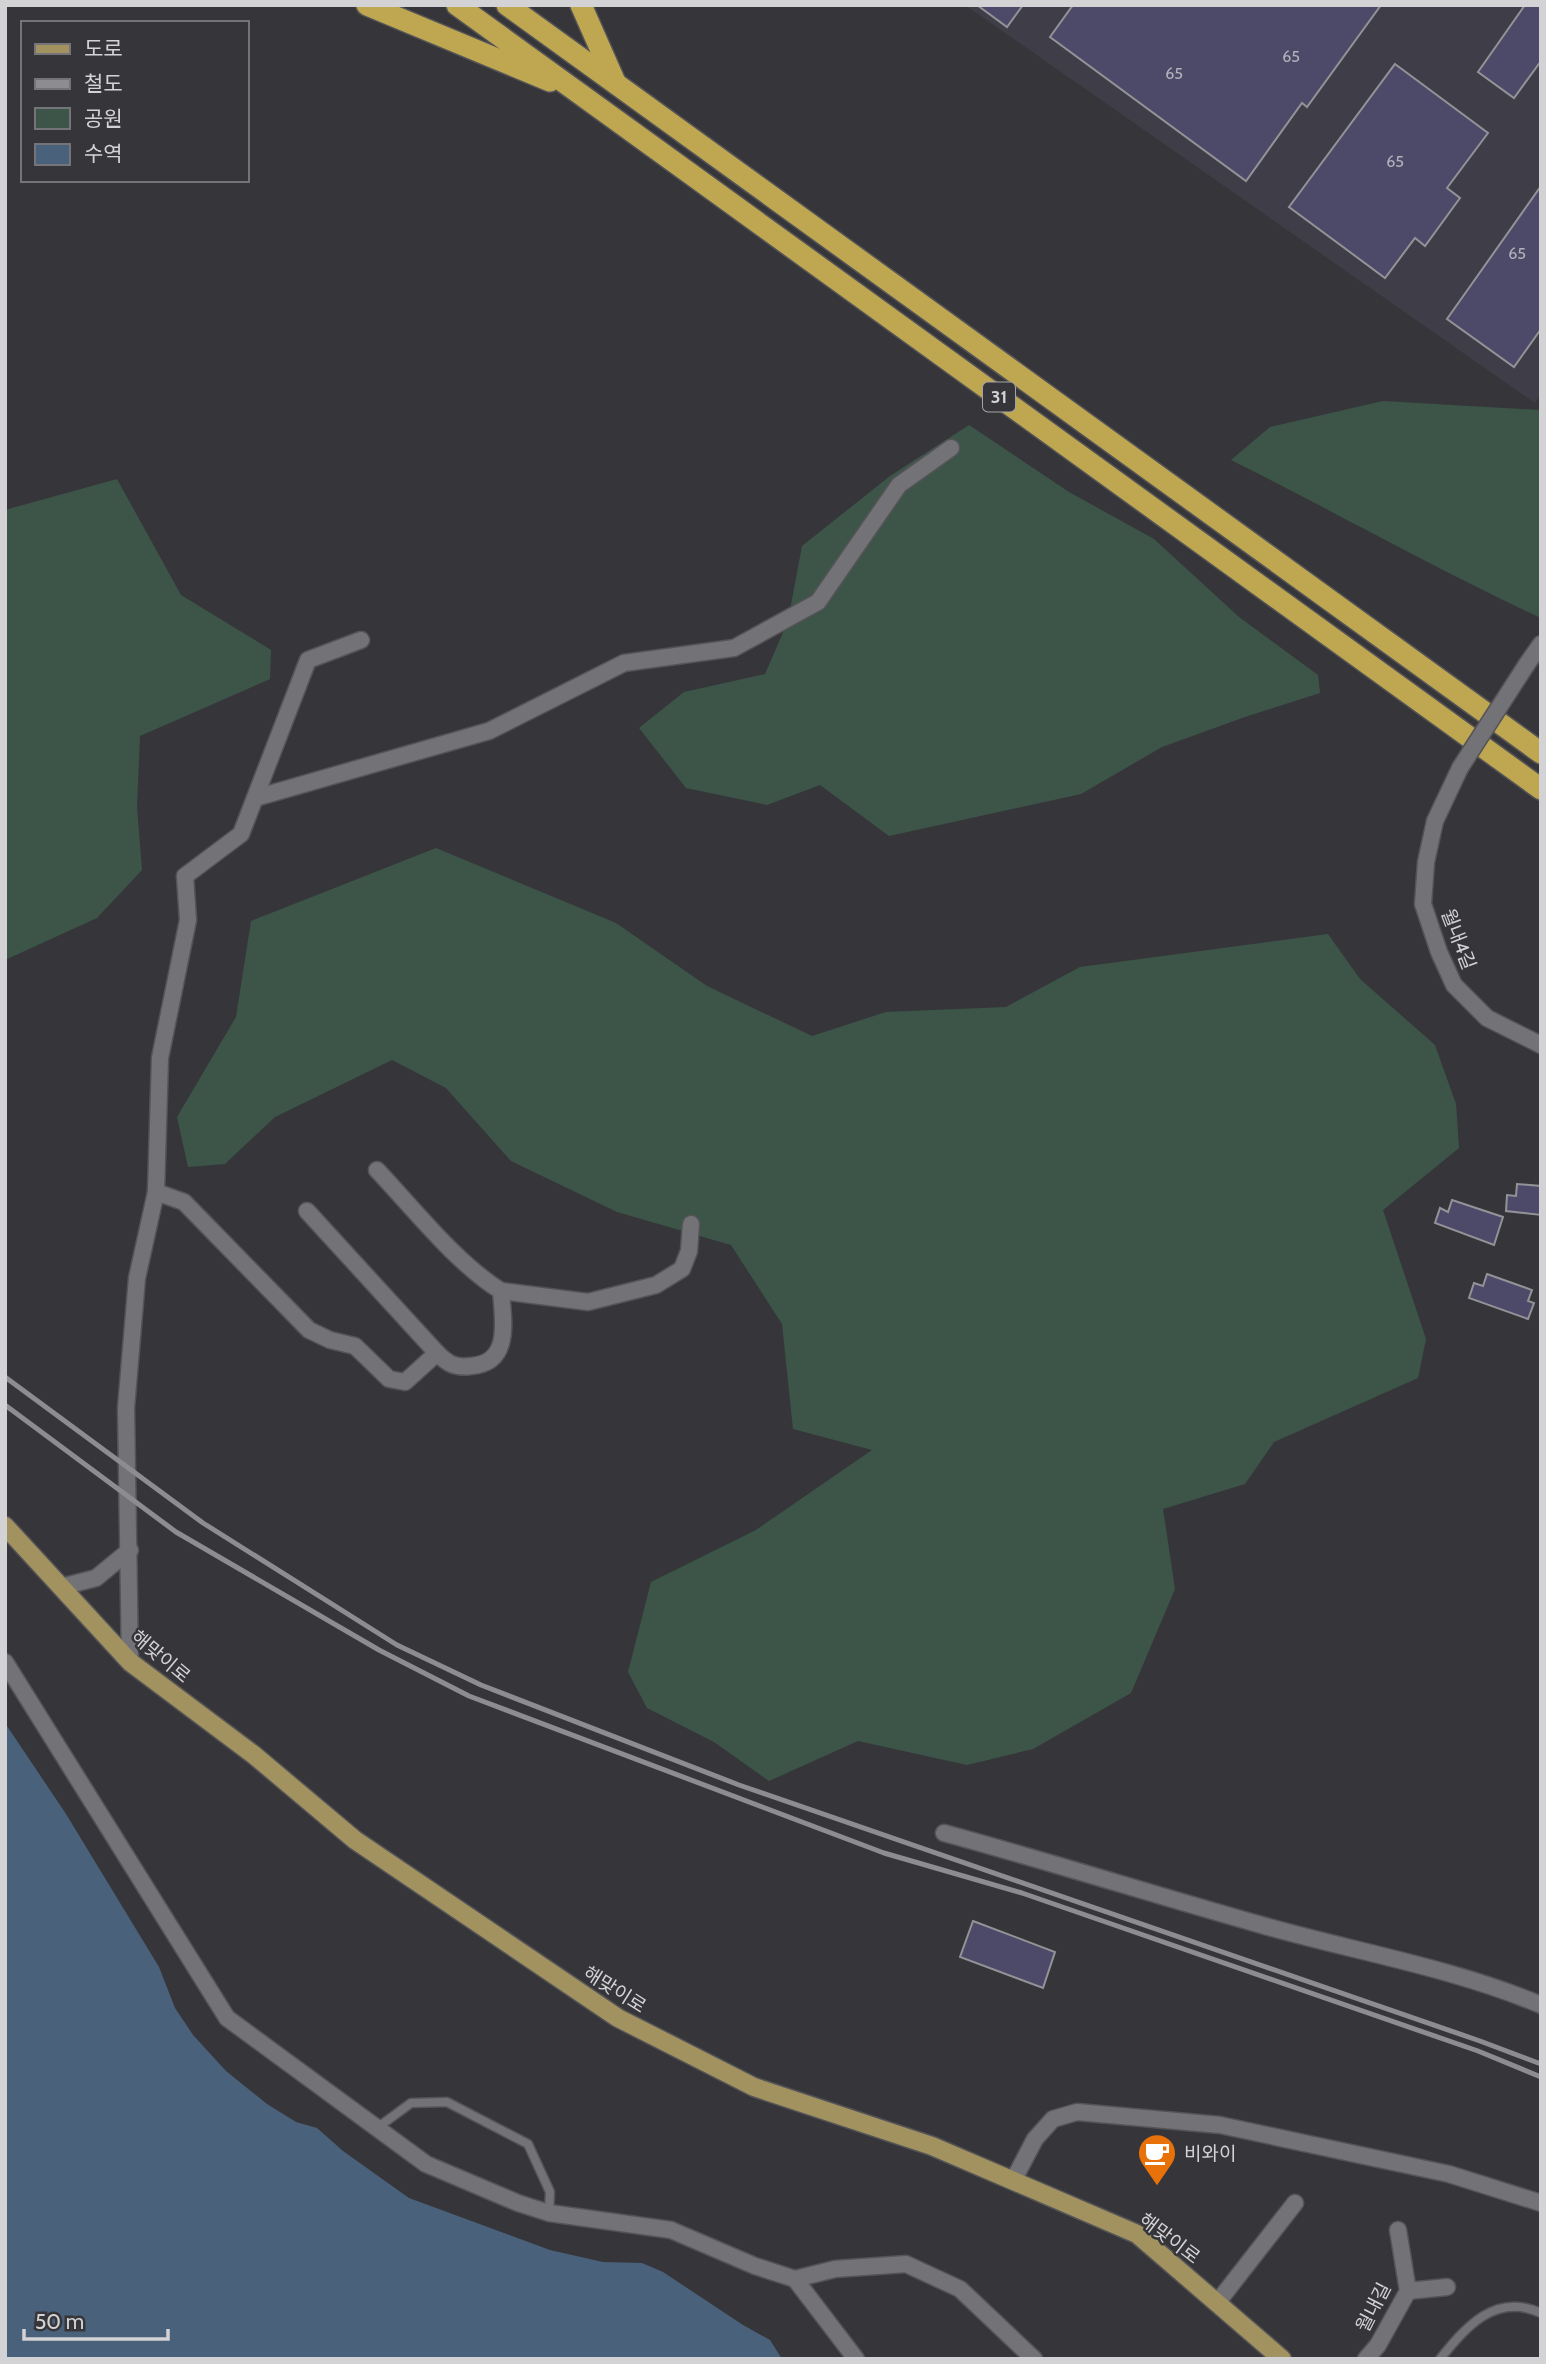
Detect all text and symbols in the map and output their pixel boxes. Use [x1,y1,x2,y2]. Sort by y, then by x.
legend [21,21,248,182]
text: 도로 [84,36,123,61]
house number: 65 [1282,47,1300,66]
house number: 65 [1165,64,1183,83]
text: 철도 [84,71,123,96]
text: 공원 [84,106,123,131]
text: 수역 [84,141,123,166]
house number: 65 [1386,152,1404,171]
house number: 65 [1508,244,1526,263]
road number: 31 [983,382,1015,412]
street label: 월내4길 [1436,905,1481,973]
street label: 해맞이로 [127,1625,195,1688]
street label: 해맞이로 [579,1961,650,2018]
cafe icon: 비와이 [1136,2132,1178,2187]
place label: 비와이 [1184,2142,1236,2165]
street label: 해맞이로 [1135,2208,1205,2269]
street label: 월내길 [1351,2279,1396,2336]
scale bar [24,2298,168,2342]
text: 50 m [35,2309,84,2334]

